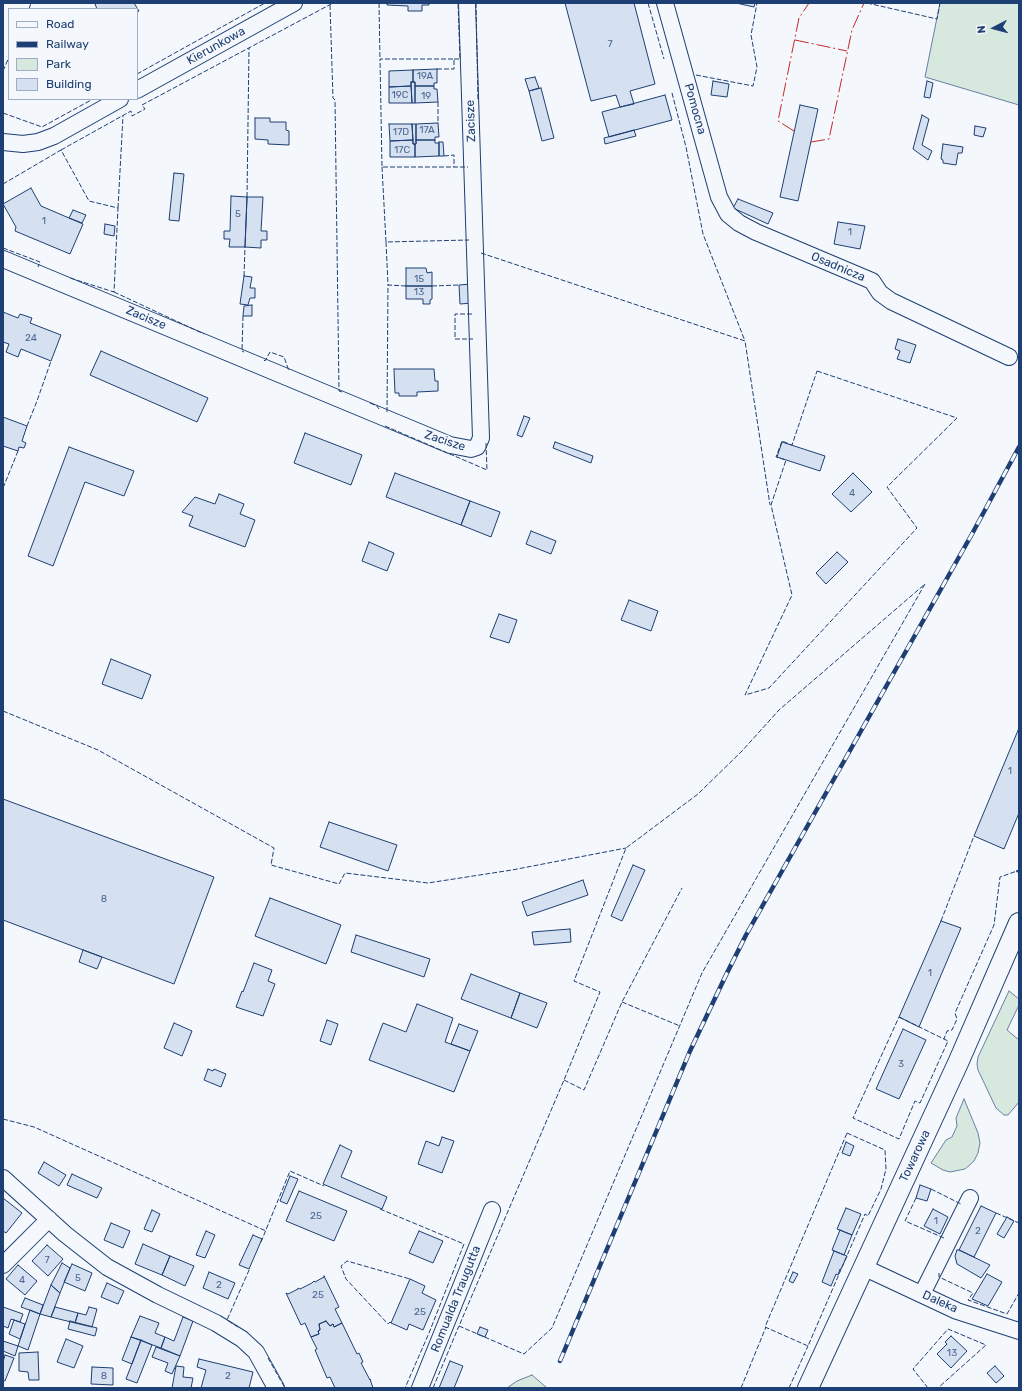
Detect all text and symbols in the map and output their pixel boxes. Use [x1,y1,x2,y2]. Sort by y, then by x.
legend [8,8,138,100]
north arrow [974,8,1014,48]
text: Road [46,17,74,31]
street label: Kierunkowa [184,24,248,68]
text: N [975,25,988,34]
text: Railway [46,37,89,51]
house number: 7 [607,38,613,50]
text: Park [46,57,71,71]
house number: 19A [417,70,433,82]
text: Building [46,77,92,91]
street label: Pomocna [681,82,709,136]
house number: 19C [392,89,408,101]
house number: 19 [421,90,431,102]
street label: Zacisze [463,100,479,142]
house number: 17A [419,124,435,136]
house number: 17D [393,126,409,138]
house number: 17C [394,144,410,156]
house number: 5 [235,208,241,220]
house number: 1 [42,215,46,227]
house number: 1 [848,226,852,238]
street label: Osadnicza [809,249,867,285]
house number: 15 [414,273,424,285]
house number: 13 [414,286,424,298]
street label: Zacisze [124,303,168,333]
house number: 24 [25,332,37,344]
street label: Zacisze [423,428,467,454]
house number: 4 [849,487,855,499]
house number: 1 [1008,765,1012,777]
house number: 8 [101,893,107,905]
house number: 1 [928,967,932,979]
house number: 3 [898,1058,904,1070]
street label: Towarowa [897,1128,933,1184]
house number: 25 [310,1210,322,1222]
house number: 1 [934,1215,938,1227]
house number: 2 [975,1225,981,1237]
street label: Romualda Traugutta [428,1244,484,1354]
house number: 7 [44,1254,50,1266]
house number: 5 [75,1272,81,1284]
house number: 4 [19,1274,25,1286]
house number: 2 [216,1279,222,1291]
street label: Daleka [920,1288,960,1316]
house number: 25 [312,1289,324,1301]
house number: 25 [414,1306,426,1318]
house number: 13 [947,1347,957,1359]
house number: 8 [101,1370,107,1382]
house number: 2 [225,1370,231,1382]

